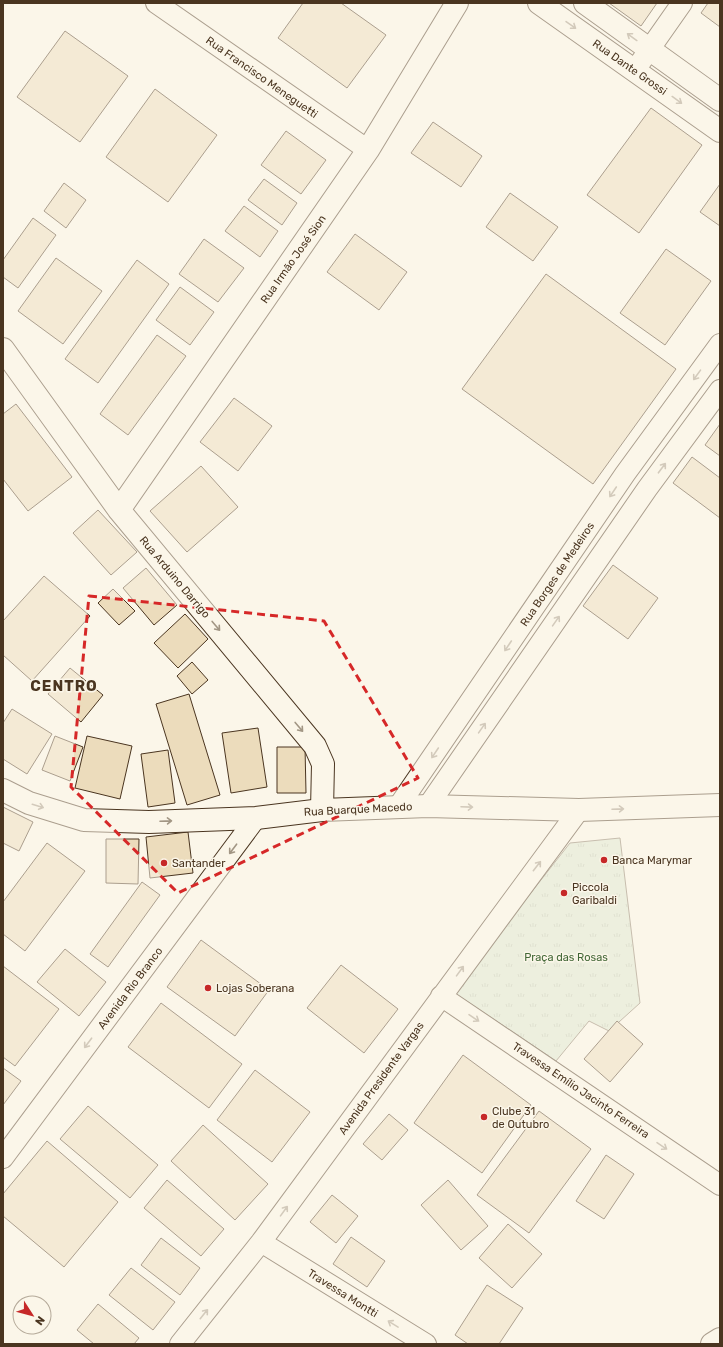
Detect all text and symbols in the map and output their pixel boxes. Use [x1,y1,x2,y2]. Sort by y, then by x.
one-way arrow [565,21,576,29]
one-way arrow [626,32,637,41]
street label: Rua Francisco Meneguetti [203,34,320,121]
street label: Rua Dante Grossi [590,37,669,98]
one-way arrow [672,96,683,104]
street label: Rua Irmão José Sion [258,213,329,306]
one-way arrow [693,370,701,381]
one-way arrow [658,463,666,474]
one-way arrow [609,487,617,498]
street label: Rua Borges de Medeiros [518,519,597,629]
street label: Rua Arduino Darrigo [137,534,213,621]
one-way arrow [552,616,560,627]
one-way arrow [211,621,220,632]
one-way arrow [504,640,512,651]
district label: CENTRO [30,677,98,695]
one-way arrow [294,721,303,732]
one-way arrow [478,722,486,733]
one-way arrow [431,748,439,759]
street label: Rua Buarque Macedo [303,800,413,819]
one-way arrow [32,803,45,810]
one-way arrow [460,803,473,811]
one-way arrow [611,805,624,813]
one-way arrow [159,818,172,825]
one-way arrow [229,844,237,855]
place label: Banca Marymar [612,854,693,867]
marker: Banca Marymar [599,855,609,865]
place label: Santander [172,857,226,870]
marker: Santander [159,858,169,868]
one-way arrow [533,861,542,872]
place label: Piccola Garibaldi [572,881,617,907]
marker: Piccola Garibaldi [559,888,569,898]
street label: Avenida Rio Branco [95,945,165,1032]
park label: Praça das Rosas [524,951,608,964]
one-way arrow [456,965,464,976]
place label: Lojas Soberana [216,982,294,995]
marker: Lojas Soberana [203,983,213,993]
one-way arrow [468,1014,479,1022]
street label: Avenida Presidente Vargas [336,1019,427,1137]
one-way arrow [84,1038,93,1049]
street label: Travessa Emílio Jacinto Ferreira [510,1040,652,1141]
place label: Clube 31 de Outubro [492,1105,549,1131]
marker: Clube 31 de Outubro [479,1112,489,1122]
one-way arrow [657,1142,668,1150]
one-way arrow [280,1206,288,1217]
street label: Travessa Montti [305,1267,380,1320]
north arrow [12,1295,52,1335]
one-way arrow [200,1308,208,1319]
text: N [32,1314,47,1328]
one-way arrow [387,1319,399,1327]

